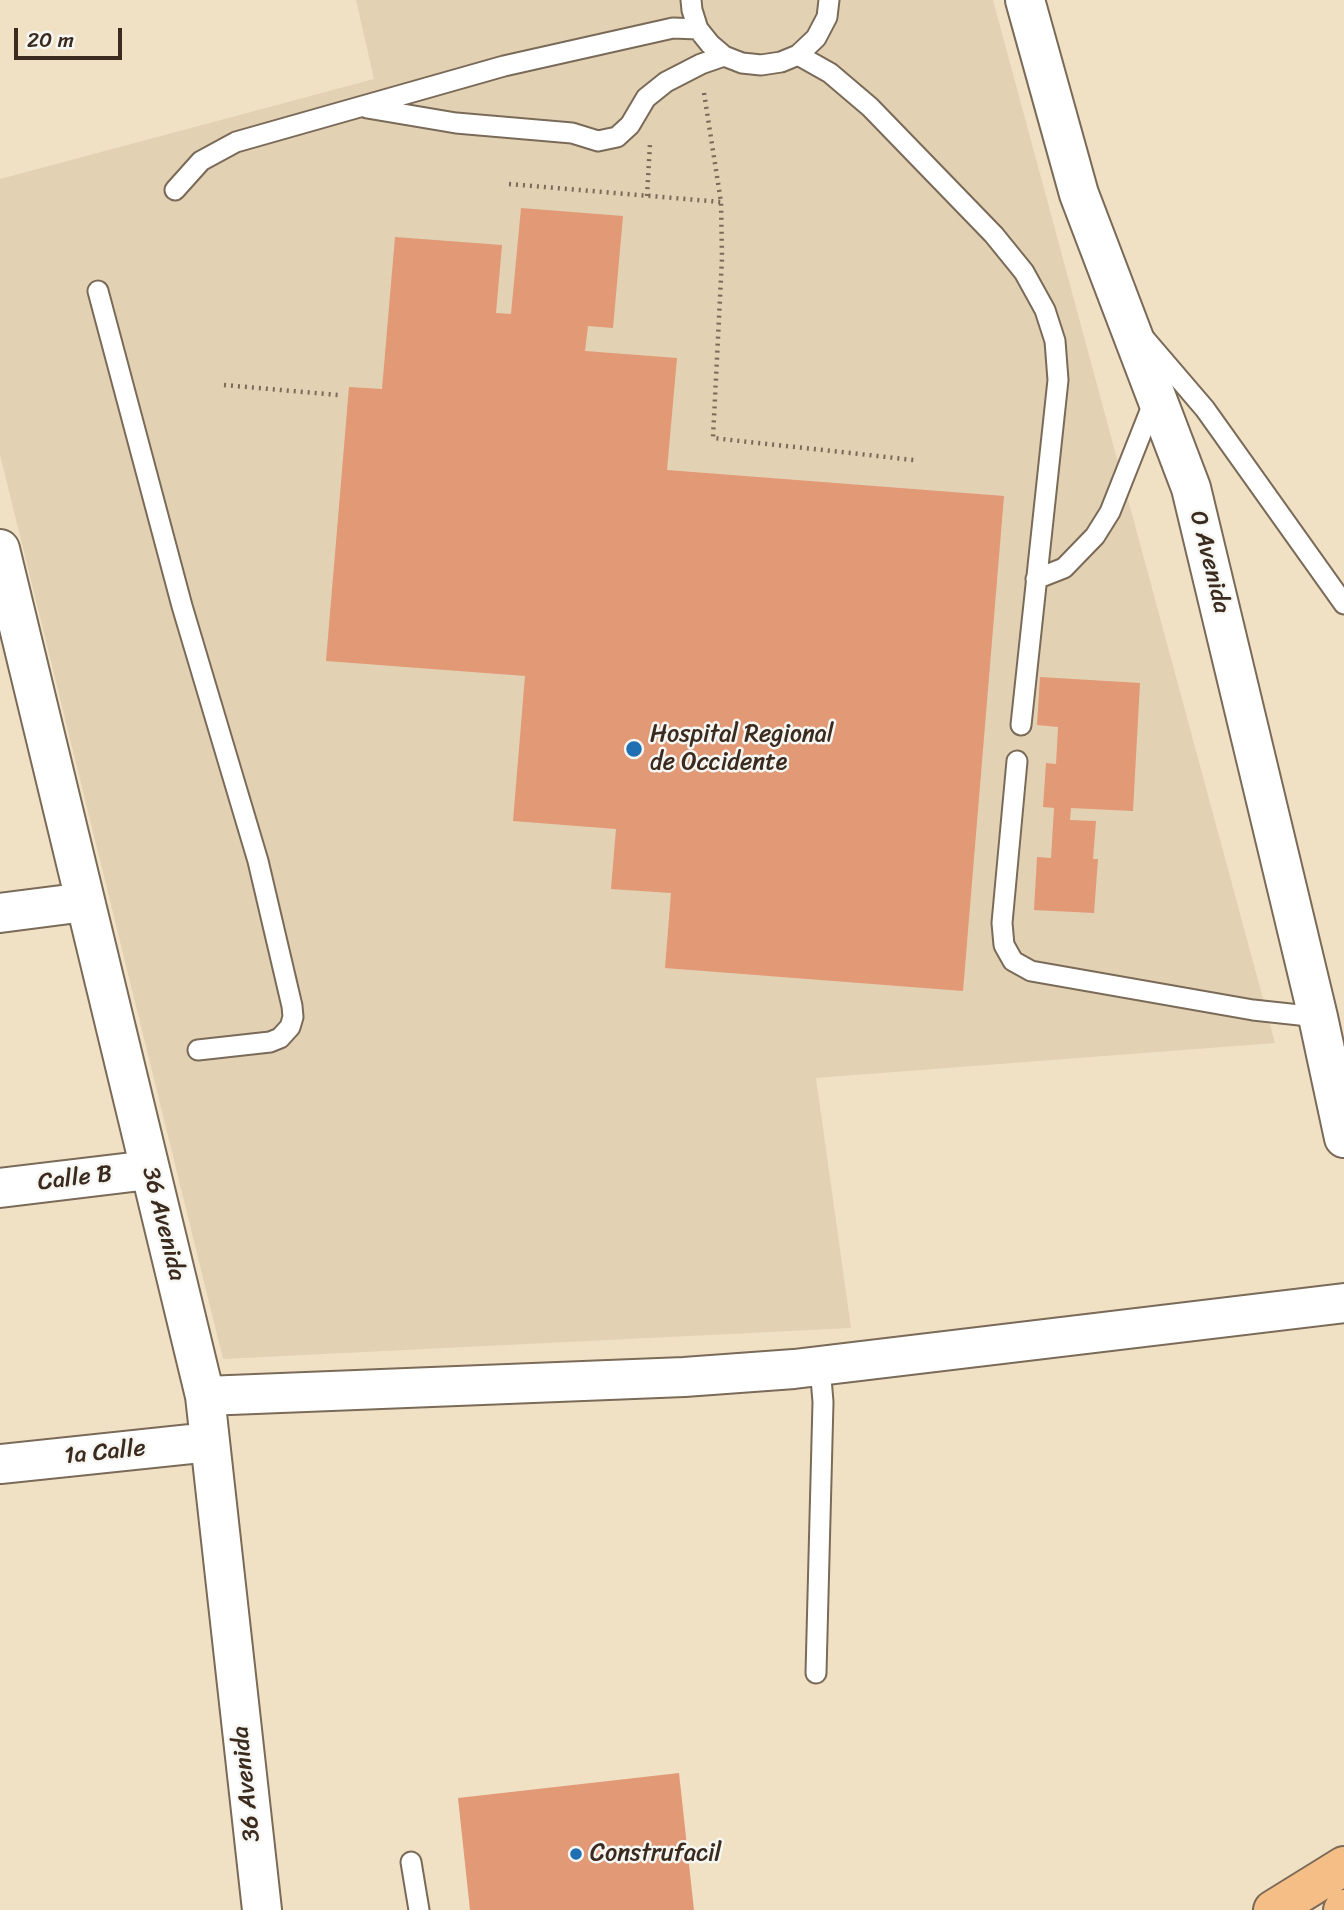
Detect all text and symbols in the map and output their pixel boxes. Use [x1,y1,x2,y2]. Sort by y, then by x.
scale bar [18,14,126,58]
text: 20 m [27,21,74,59]
street label: 0 Avenida [1182,508,1236,616]
place label: Hospital Regional de Occidente [650,721,834,777]
marker: Hospital Regional de Occidente [624,739,644,759]
street label: Calle B [36,1160,114,1198]
street label: 36 Avenida [135,1164,191,1284]
street label: 1a Calle [63,1434,147,1472]
street label: 36 Avenida [227,1725,267,1843]
place label: Construfacil [590,1840,721,1868]
marker: Construfacil [568,1846,584,1862]

